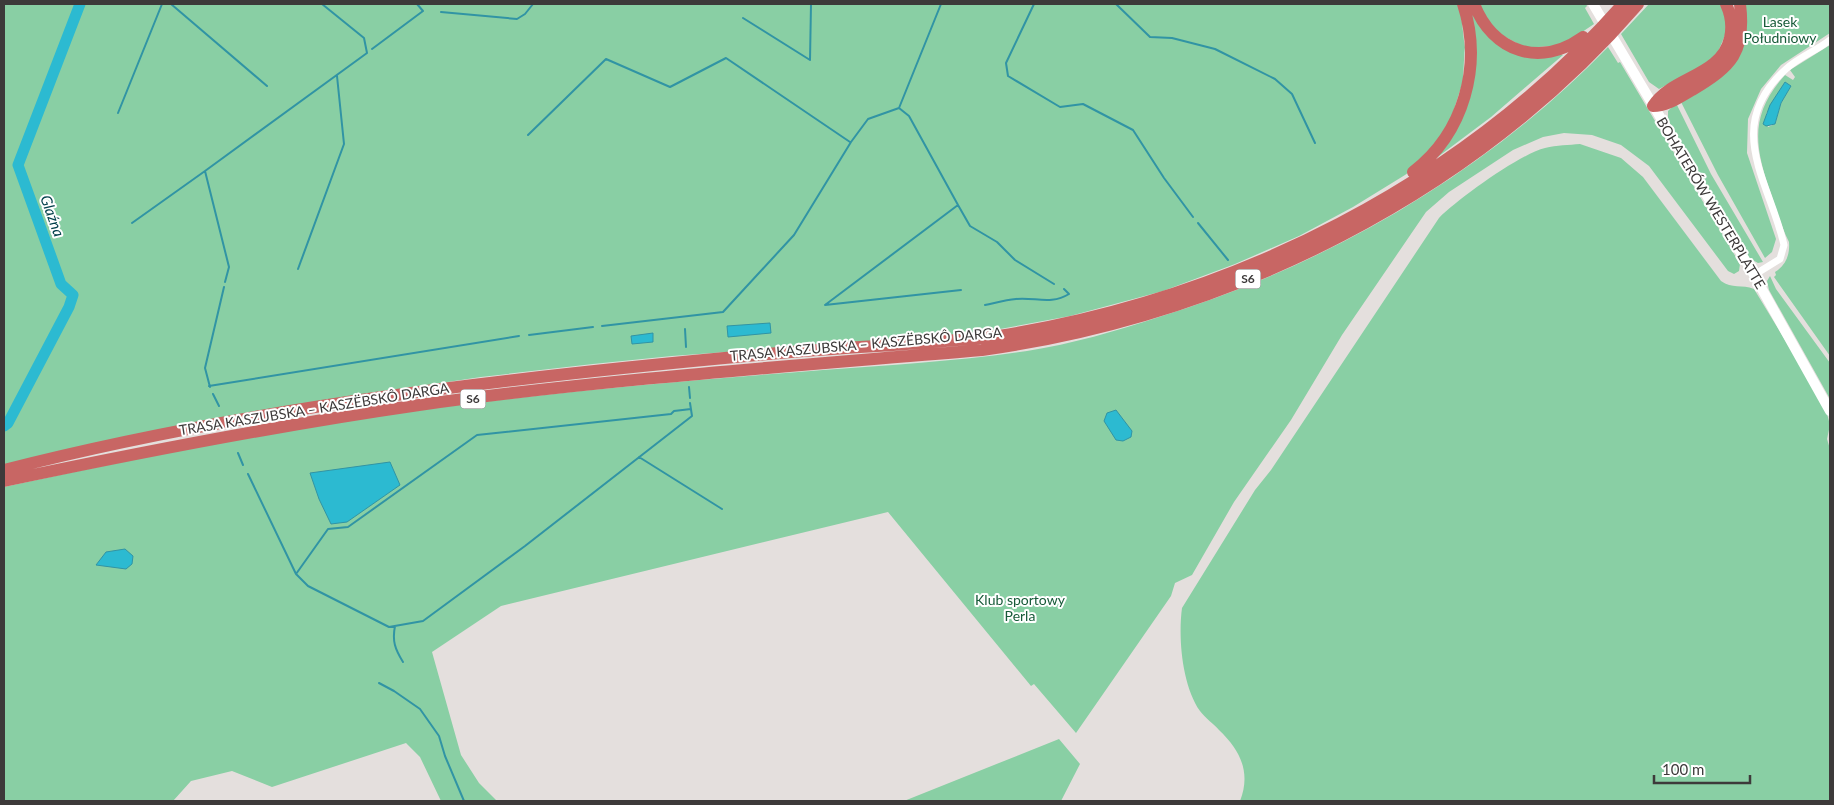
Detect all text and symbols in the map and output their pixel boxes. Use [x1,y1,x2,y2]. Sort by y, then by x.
park label: Lasek Południowy [1743,13,1817,46]
street label: BOHATERÓW WESTERPLATTE [1653,114,1770,292]
water label: Glaźna [37,192,69,239]
road number: S6 [1236,270,1260,288]
street label: TRASA KASZUBSKA – KASZËBSKÔ DARGA [729,323,1003,364]
street label: TRASA KASZUBSKA – KASZËBSKÔ DARGA [178,379,451,438]
road number: S6 [460,389,486,408]
park label: Klub sportowy Perla [975,591,1066,624]
scale bar [1654,752,1750,784]
text: 100 m [1662,760,1704,778]

